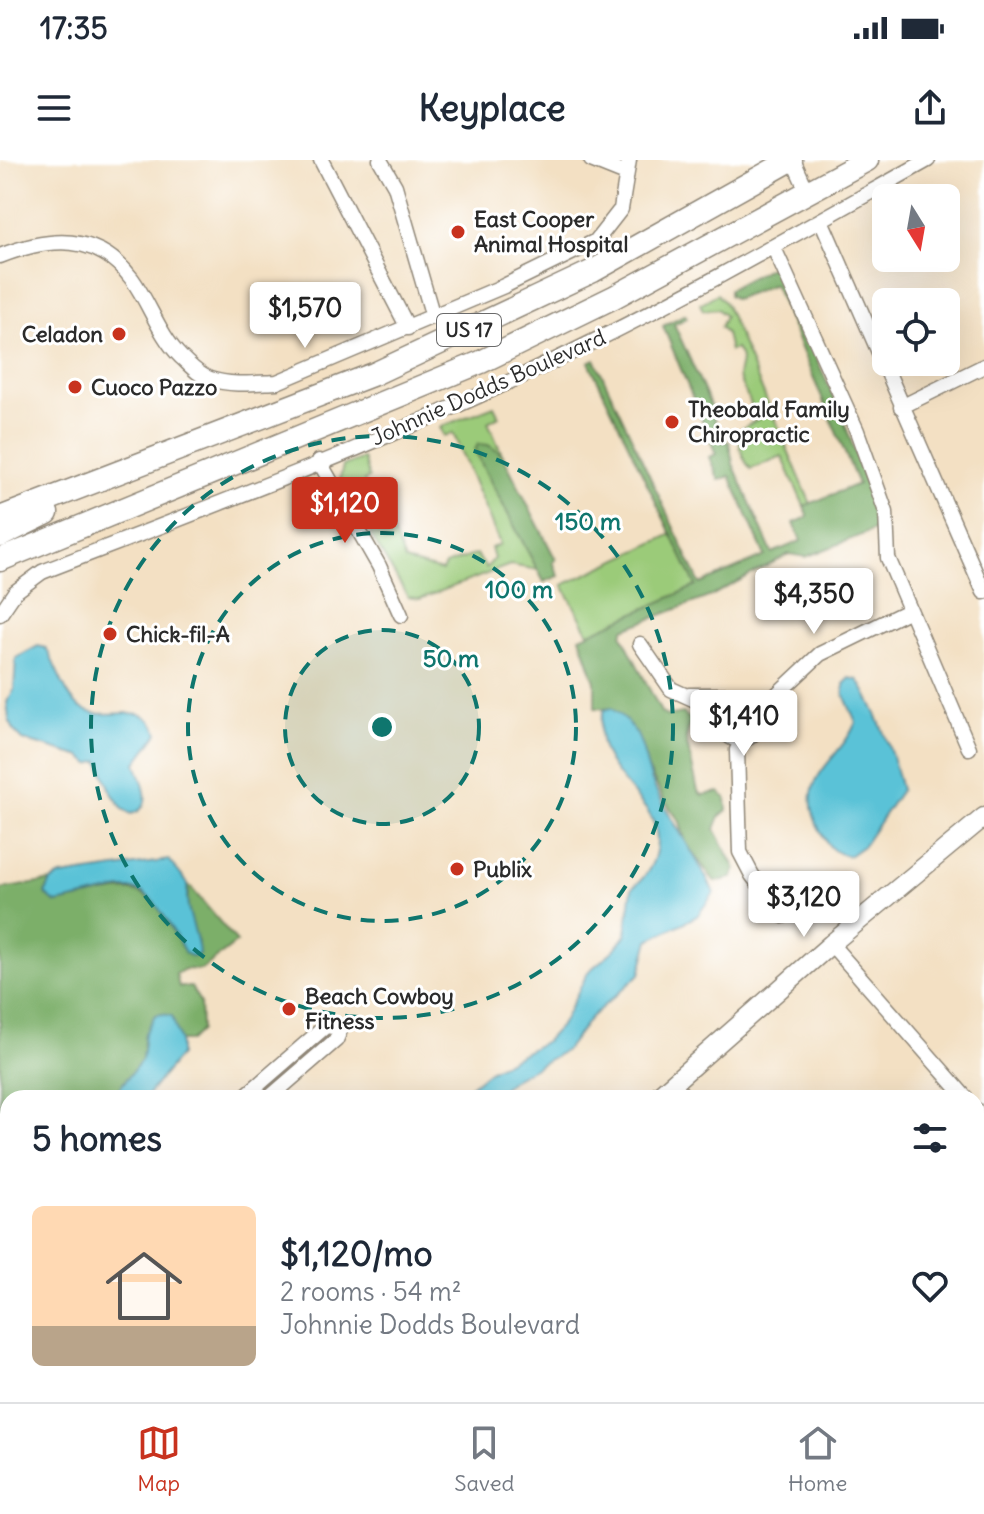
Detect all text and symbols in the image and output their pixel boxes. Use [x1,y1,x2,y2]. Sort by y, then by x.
text: 17:35 [40,9,108,47]
icon: menu [32,86,76,130]
text: Keyplace [418,86,566,131]
icon: share [908,86,952,130]
north arrow [872,184,960,272]
map controls [872,184,960,376]
place label: East Cooper Animal Hospital [474,205,628,258]
marker: East Cooper Animal Hospital [449,223,467,241]
pin: $1,570 [240,282,370,350]
button: locate [872,288,960,376]
text: $1,570 [268,291,342,324]
road number: US 17 [437,314,501,346]
place label: Celadon [22,320,103,348]
street label: Johnnie Dodds Boulevard [366,323,610,451]
marker: Celadon [110,325,128,343]
place label: Cuoco Pazzo [91,373,217,401]
marker: Cuoco Pazzo [66,378,84,396]
place label: Theobald Family Chiropractic [688,395,850,448]
marker: Theobald Family Chiropractic [663,413,681,431]
pin: $1,120 [280,477,410,545]
text: $1,120 [310,486,380,519]
text: 150 m [555,506,621,536]
pin: $4,350 [749,568,879,636]
text: 100 m [485,574,553,604]
text: $4,350 [773,577,855,610]
place label: Chick-fil-A [126,620,230,648]
marker: Chick-fil-A [101,625,119,643]
text: 50 m [423,643,479,673]
pin: $1,410 [679,690,809,758]
text: $1,410 [708,699,780,732]
centre of rings [368,713,396,741]
place label: Publix [473,855,532,883]
marker: Publix [448,860,466,878]
pin: $3,120 [739,871,869,939]
text: $3,120 [766,880,842,913]
place label: Beach Cowboy Fitness [305,982,454,1035]
marker: Beach Cowboy Fitness [280,1000,298,1018]
icon: filters [908,1116,952,1160]
text: 5 homes [32,1117,162,1160]
text: $1,120/mo [280,1232,433,1275]
icon: home [96,1238,192,1334]
icon: heart [908,1264,952,1308]
text: 2 rooms · 54 m² [280,1275,462,1308]
text: Johnnie Dodds Boulevard [280,1308,580,1341]
tab: Map [137,1421,181,1497]
tab: Saved [454,1421,514,1497]
tab: Home [788,1421,847,1497]

